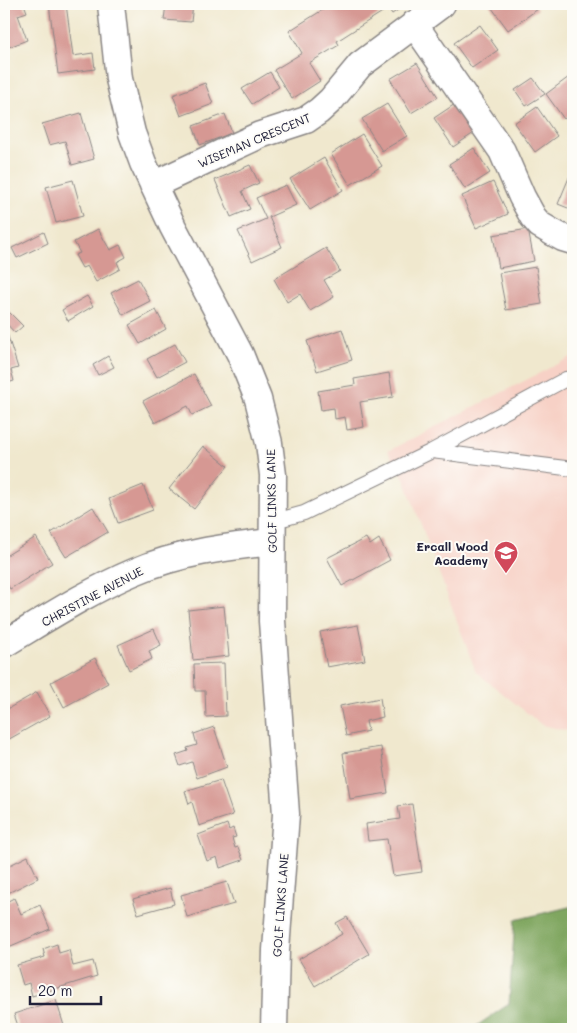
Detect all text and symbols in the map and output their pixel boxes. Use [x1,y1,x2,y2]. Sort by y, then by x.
street label: WISEMAN CRESCENT [195,109,313,171]
street label: GOLF LINKS LANE [262,449,280,553]
place label: Ercall Wood Academy [416,538,488,568]
school or university icon: Ercall Wood Academy [493,540,519,574]
street label: CHRISTINE AVENUE [38,562,146,630]
street label: GOLF LINKS LANE [268,852,292,957]
scale bar [30,973,101,1005]
text: 20 m [38,980,72,1000]

